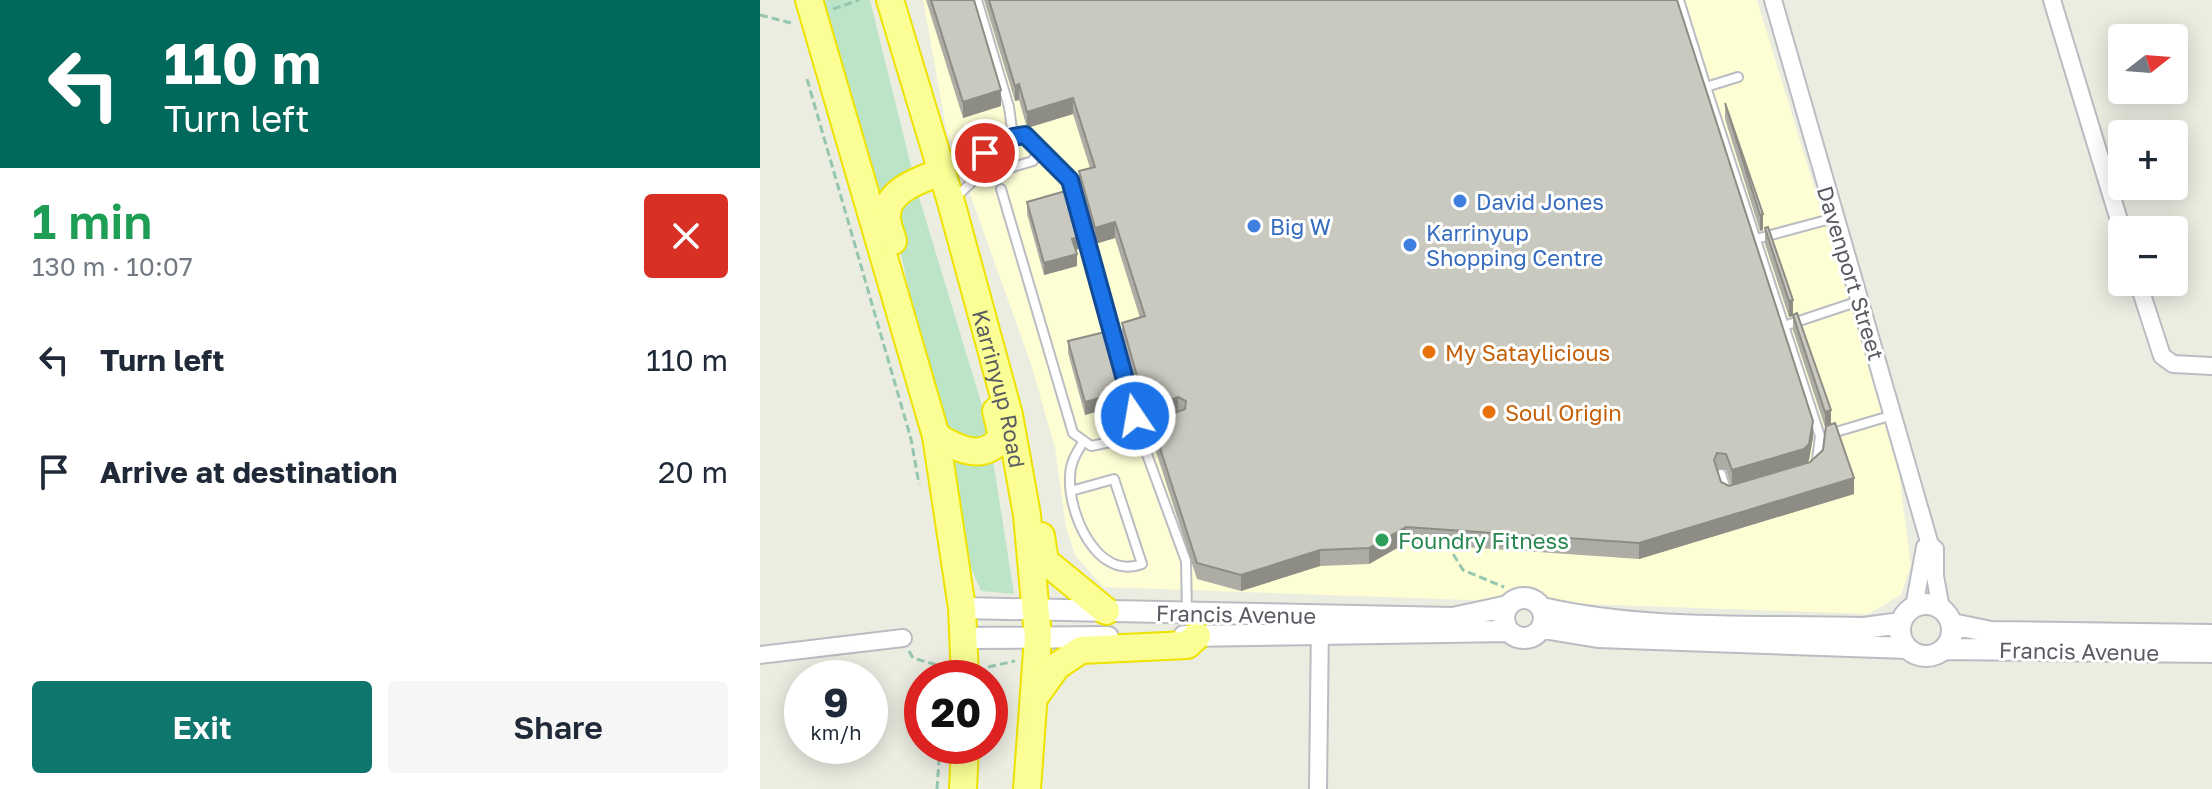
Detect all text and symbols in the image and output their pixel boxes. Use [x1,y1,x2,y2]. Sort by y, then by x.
north arrow [2108,24,2188,104]
map controls [2108,24,2188,296]
text: 110 m [164,29,321,96]
icon: left [32,32,136,136]
text: Turn left [164,97,310,140]
pin [951,119,1019,187]
button: + [2108,120,2188,200]
icon: arrive [963,131,1007,175]
street label: Davenport Street [1812,183,1890,363]
place label: David Jones [1476,188,1604,215]
text: 1 min [32,192,152,250]
marker: David Jones [1451,192,1469,210]
button: close [644,194,728,278]
place label: Big W [1270,213,1331,240]
button: − [2108,216,2188,296]
marker: Big W [1245,217,1263,235]
place label: Karrinyup Shopping Centre [1426,219,1603,271]
marker: Karrinyup Shopping Centre [1401,236,1419,254]
text: 130 m · 10:07 [32,251,193,282]
street label: Karrinyup Road [967,306,1032,470]
icon: left [32,338,76,382]
place label: My Sataylicious [1445,339,1610,366]
text: Turn left [100,342,225,378]
text: 110 m [646,342,728,378]
marker: My Sataylicious [1420,343,1438,361]
position arrow [1093,374,1177,458]
place label: Soul Origin [1505,399,1622,426]
marker: Soul Origin [1480,403,1498,421]
icon: arrive [32,450,76,494]
text: Arrive at destination [100,454,397,490]
text: 20 m [658,454,728,490]
place label: Foundry Fitness [1398,527,1569,554]
marker: Foundry Fitness [1373,531,1391,549]
street label: Francis Avenue [1156,599,1316,629]
street label: Francis Avenue [1999,636,2159,666]
speed limit sign: 20 [904,660,1008,764]
text: 9 [823,678,849,726]
button: Exit [32,681,372,773]
button: Share [388,681,728,773]
text: km/h [811,720,861,744]

